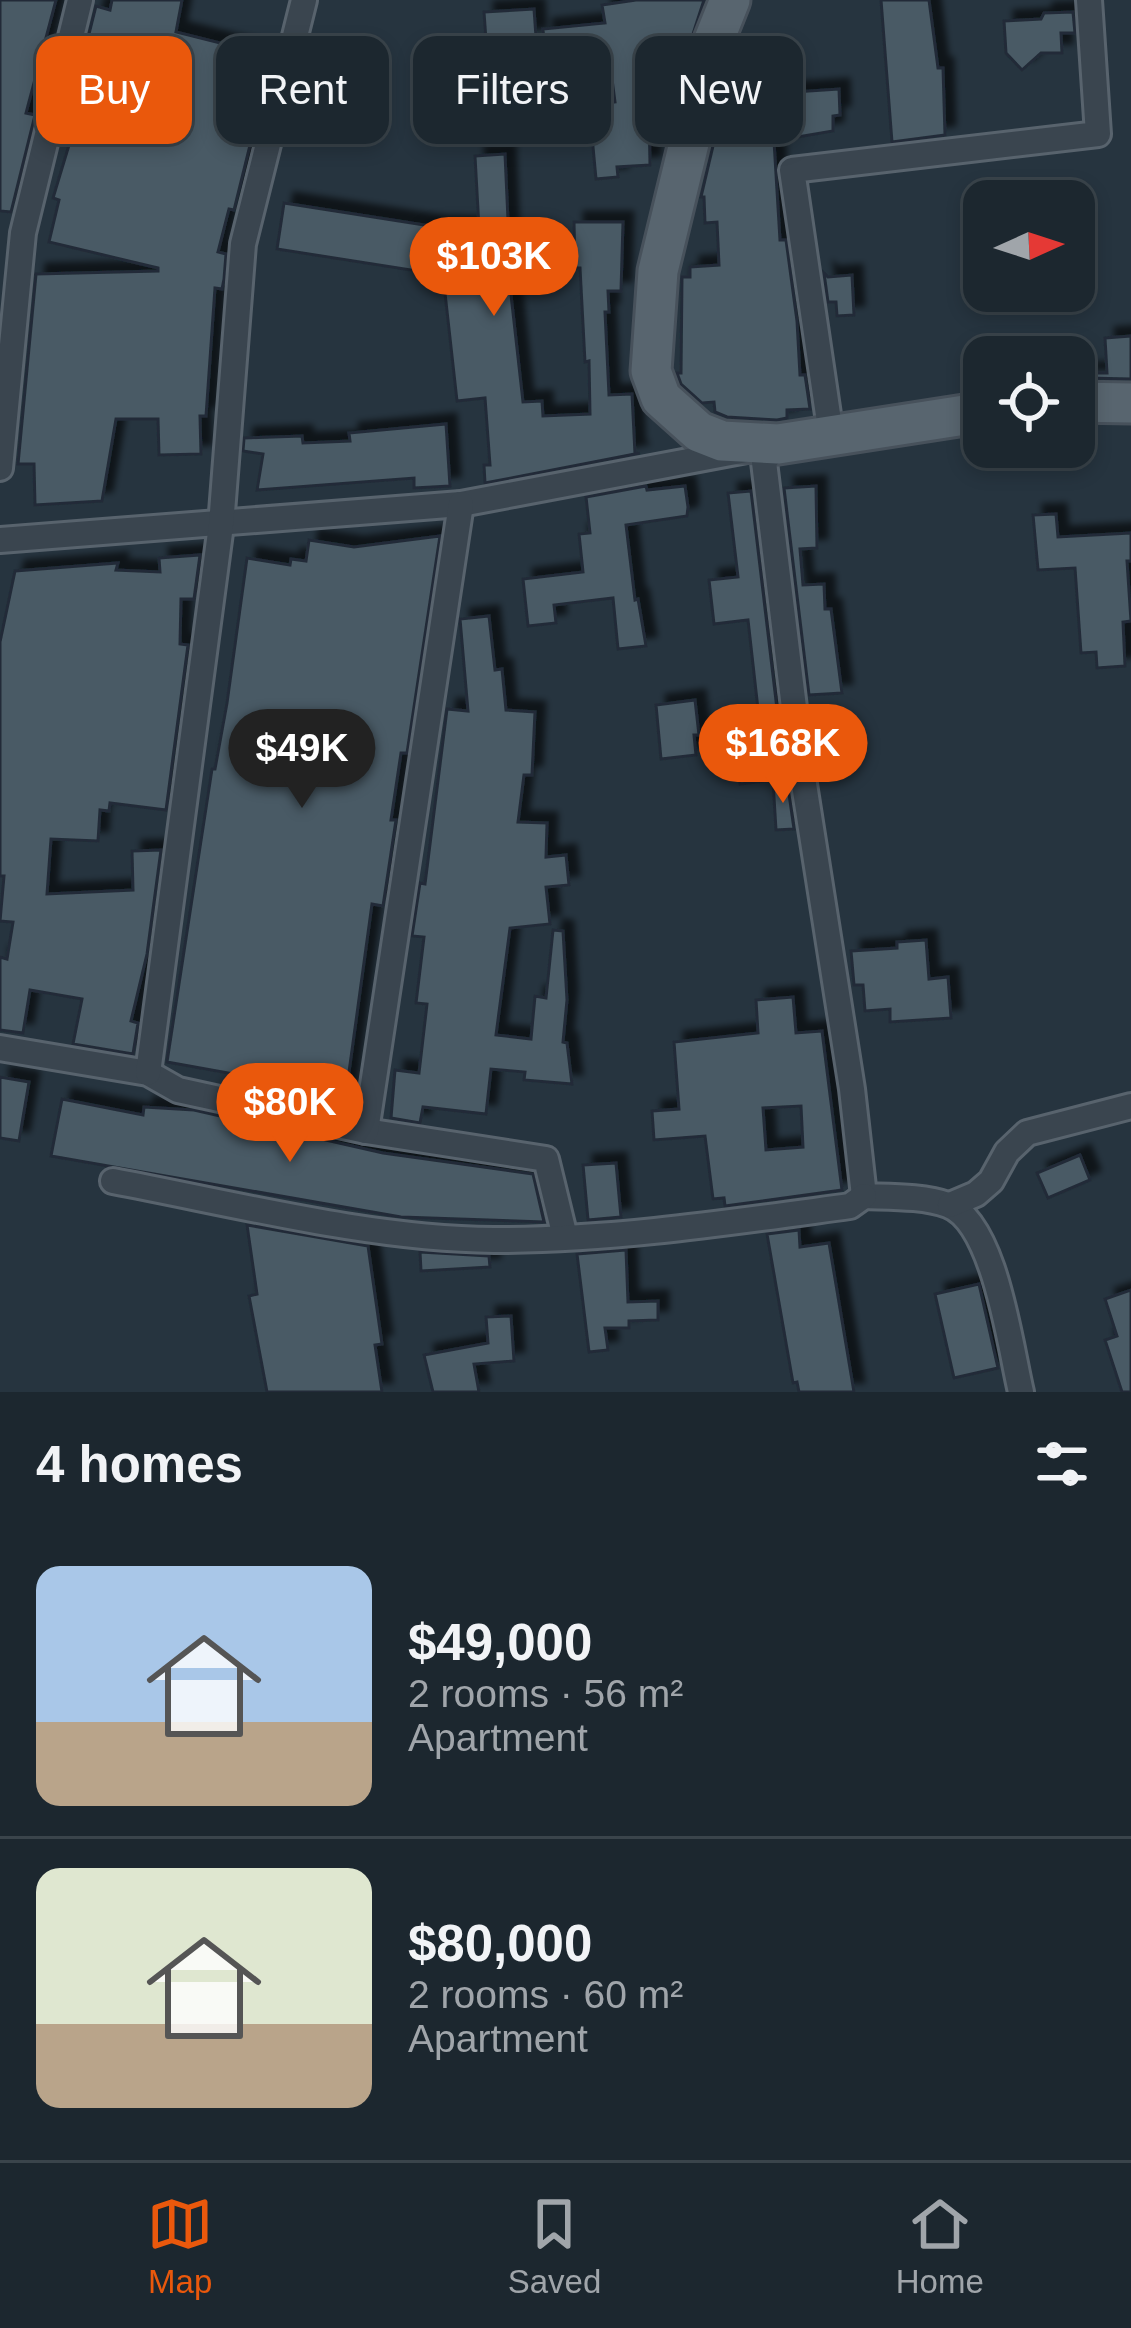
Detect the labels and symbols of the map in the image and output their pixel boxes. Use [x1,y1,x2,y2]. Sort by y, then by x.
north arrow [963,180,1095,312]
pin: $103K [410,217,578,319]
pin: $168K [699,704,867,806]
pin: $49K [231,709,373,811]
pin: $80K [219,1063,361,1165]

